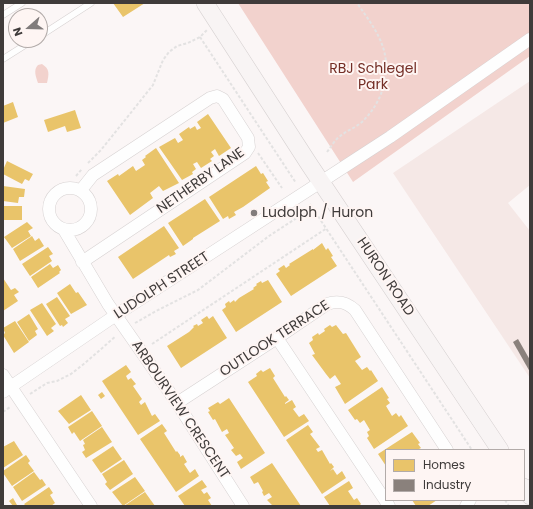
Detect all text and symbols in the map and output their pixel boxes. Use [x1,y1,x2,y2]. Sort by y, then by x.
north arrow [8,8,48,48]
text: N [9,25,27,38]
park label: RBJ Schlegel Park [329,61,417,94]
street label: NETHERBY LANE [154,145,248,217]
place label: Ludolph / Huron [262,205,373,221]
marker: Ludolph / Huron [249,208,259,218]
street label: HURON ROAD [353,235,417,319]
street label: LUDOLPH STREET [111,249,213,323]
street label: OUTLOOK TERRACE [217,297,333,381]
street label: ARBOURVIEW CRESCENT [127,338,233,482]
legend [385,449,525,501]
text: Homes [423,456,465,473]
text: Industry [423,476,471,493]

